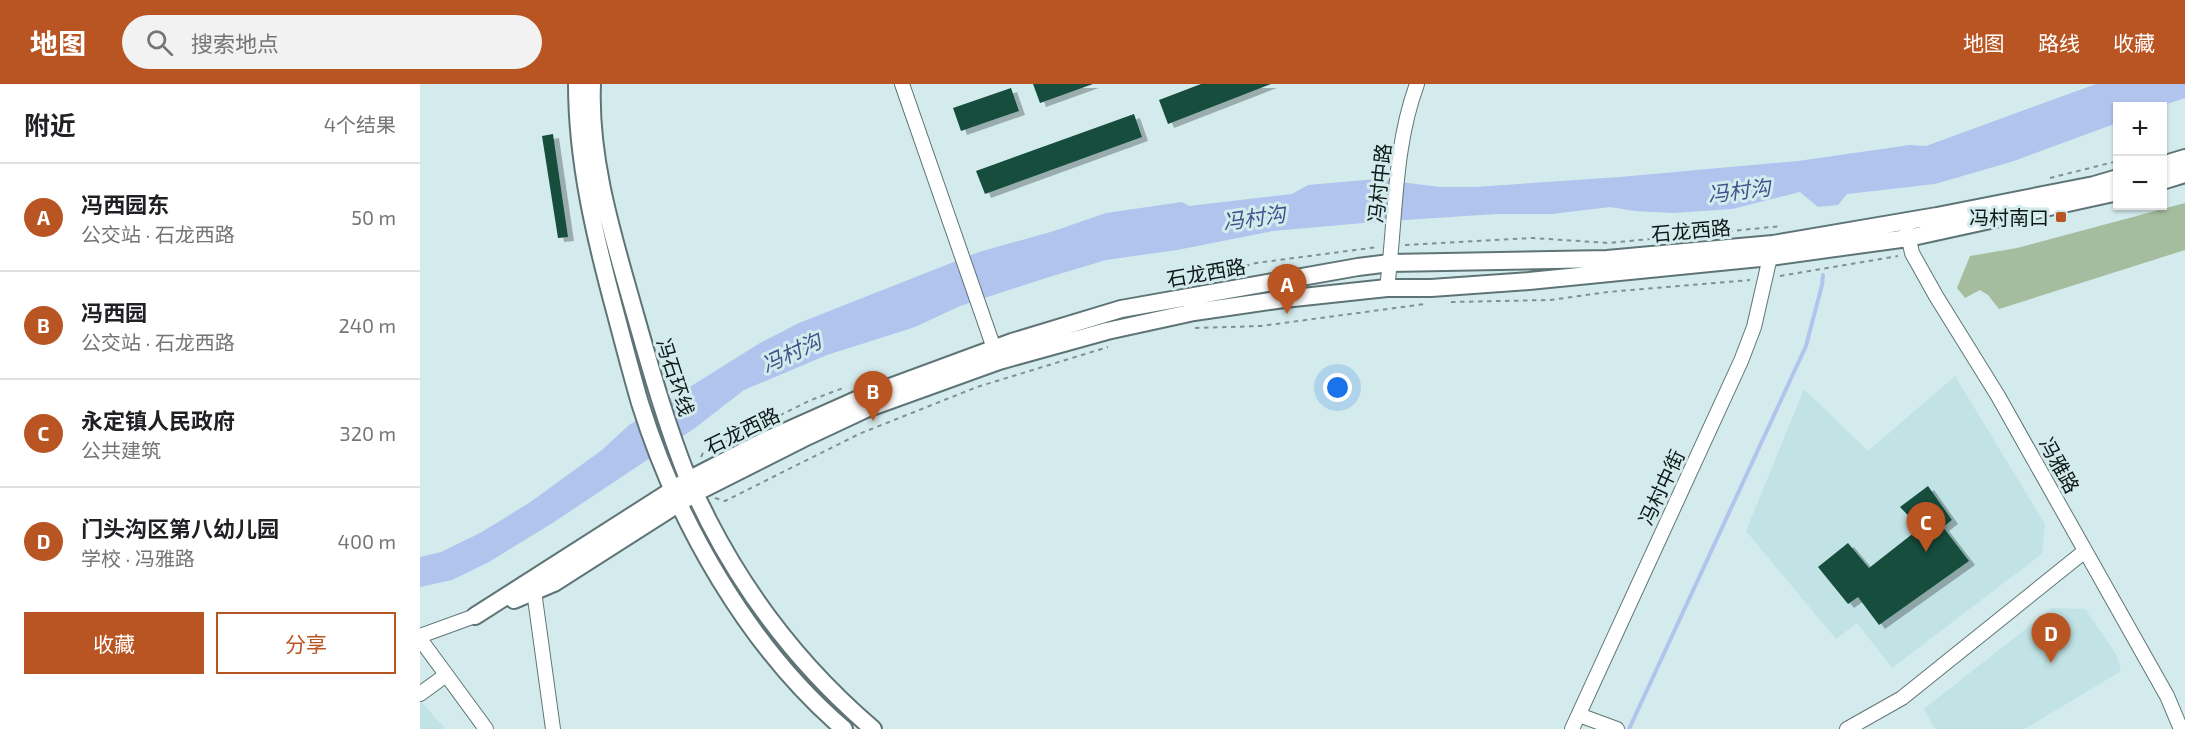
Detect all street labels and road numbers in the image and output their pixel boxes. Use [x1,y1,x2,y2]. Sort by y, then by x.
street label: 冯村中路 [1363,142,1395,224]
street label: 石龙西路 [1650,215,1732,245]
street label: 石龙西路 [1165,253,1247,291]
street label: 冯石环线 [652,335,700,419]
street label: 石龙西路 [701,402,783,458]
street label: 冯雅路 [2035,433,2085,497]
street label: 冯村中街 [1633,446,1689,528]

